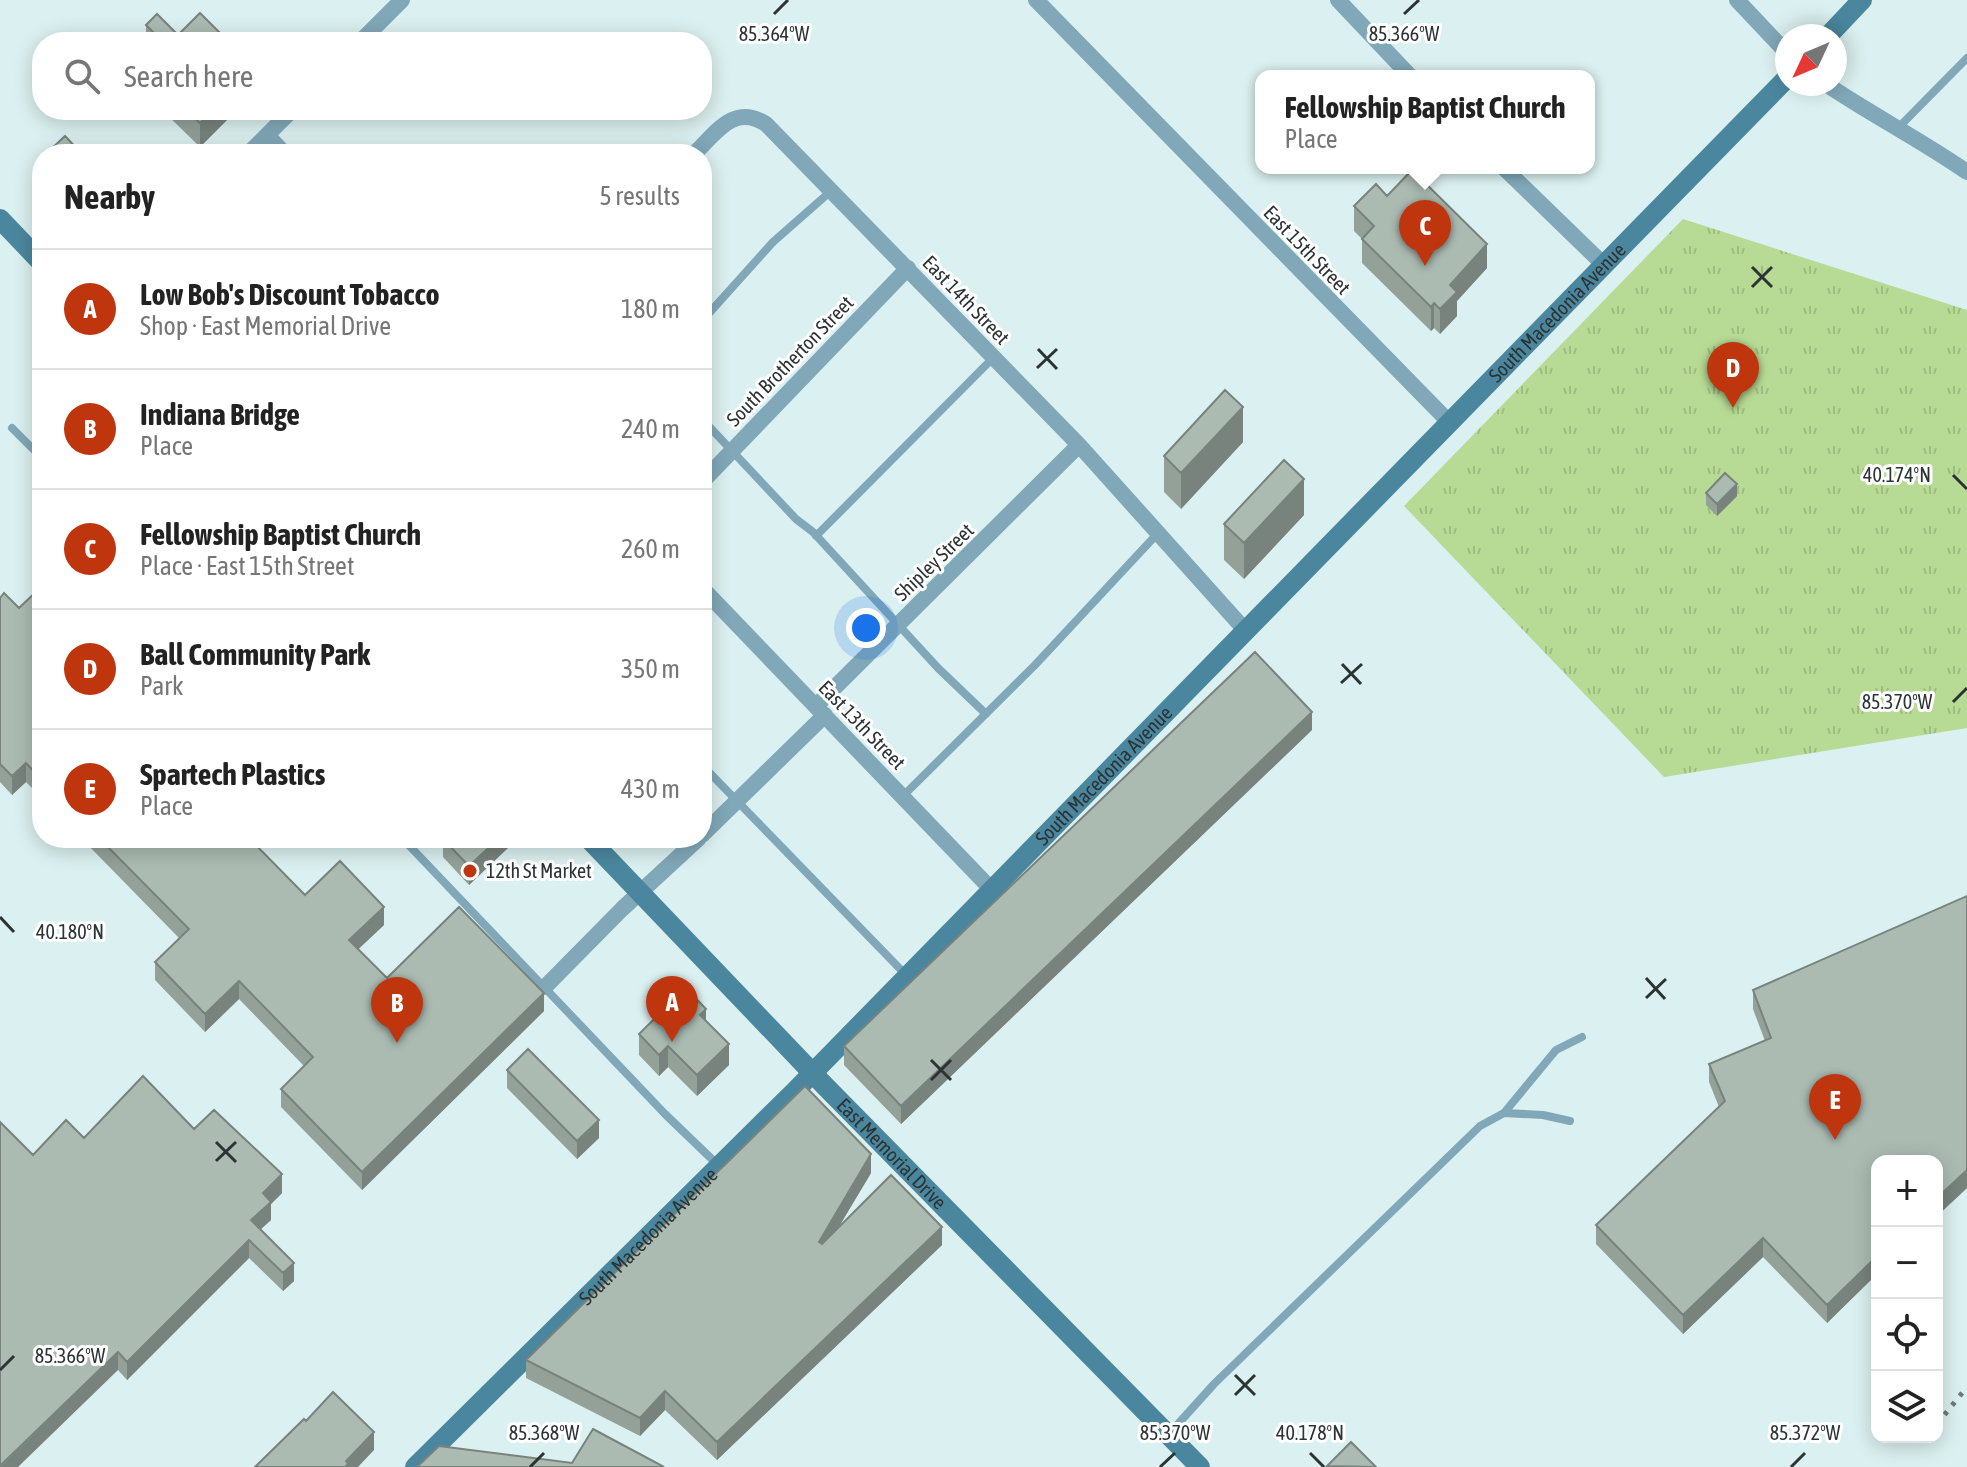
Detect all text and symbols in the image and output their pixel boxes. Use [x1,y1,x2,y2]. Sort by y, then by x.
text: 85.364°W [739,22,810,45]
text: 85.366°W [1369,22,1440,45]
north arrow [1775,24,1847,96]
search box [32,32,712,120]
icon: search [60,54,104,98]
text: Search here [124,59,253,93]
popup [1255,70,1595,174]
text: Fellowship Baptist Church [1284,90,1566,124]
text: Place [1284,124,1338,154]
text: Nearby [64,177,155,216]
text: 5 results [599,181,680,211]
pin: C [1399,200,1451,266]
street label: East 15th Street [1259,201,1355,299]
street label: South Macedonia Avenue [1484,238,1630,387]
street label: East 14th Street [918,251,1014,349]
text: Low Bob's Discount Tobacco [140,277,440,311]
street label: South Brotherton Street [722,291,858,430]
text: A [84,294,96,324]
text: 180 m [621,294,680,324]
text: Shop · East Memorial Drive [140,311,391,341]
pin: D [1707,342,1759,408]
text: Indiana Bridge [140,397,300,431]
text: B [84,414,96,444]
text: 240 m [621,414,680,444]
text: Place [140,431,193,461]
text: 40.174°N [1863,463,1931,486]
text: Fellowship Baptist Church [140,517,421,551]
street label: Shipley Street [889,518,978,605]
text: C [84,534,96,564]
text: 260 m [621,534,680,564]
text: Place · East 15th Street [140,551,354,581]
your location [846,608,886,648]
text: Ball Community Park [140,637,370,671]
text: D [83,654,97,684]
text: 350 m [621,654,680,684]
text: Park [140,671,183,701]
street label: East 13th Street [814,676,910,774]
text: 85.370°W [1862,690,1933,713]
street label: South Macedonia Avenue [1030,701,1177,850]
text: Spartech Plastics [140,757,325,791]
text: E [84,774,96,804]
text: 430 m [621,774,680,804]
text: Place [140,791,193,821]
place label: 12th St Market [486,859,592,882]
marker: 12th St Market [461,862,479,880]
text: 40.180°N [36,920,104,943]
pin: A [646,976,698,1042]
pin: B [371,977,423,1043]
pin: E [1809,1074,1861,1140]
street label: East Memorial Drive [832,1093,952,1214]
map controls [1871,1155,1943,1443]
button: + [1871,1155,1943,1227]
street label: South Macedonia Avenue [574,1163,722,1309]
button: − [1871,1227,1943,1299]
button: locate [1871,1299,1943,1371]
text: 85.366°W [35,1344,106,1367]
button: layers [1871,1371,1943,1443]
text: 85.368°W [509,1421,580,1444]
text: 85.370°W [1140,1421,1211,1444]
text: 40.178°N [1276,1421,1344,1444]
text: 85.372°W [1770,1421,1841,1444]

